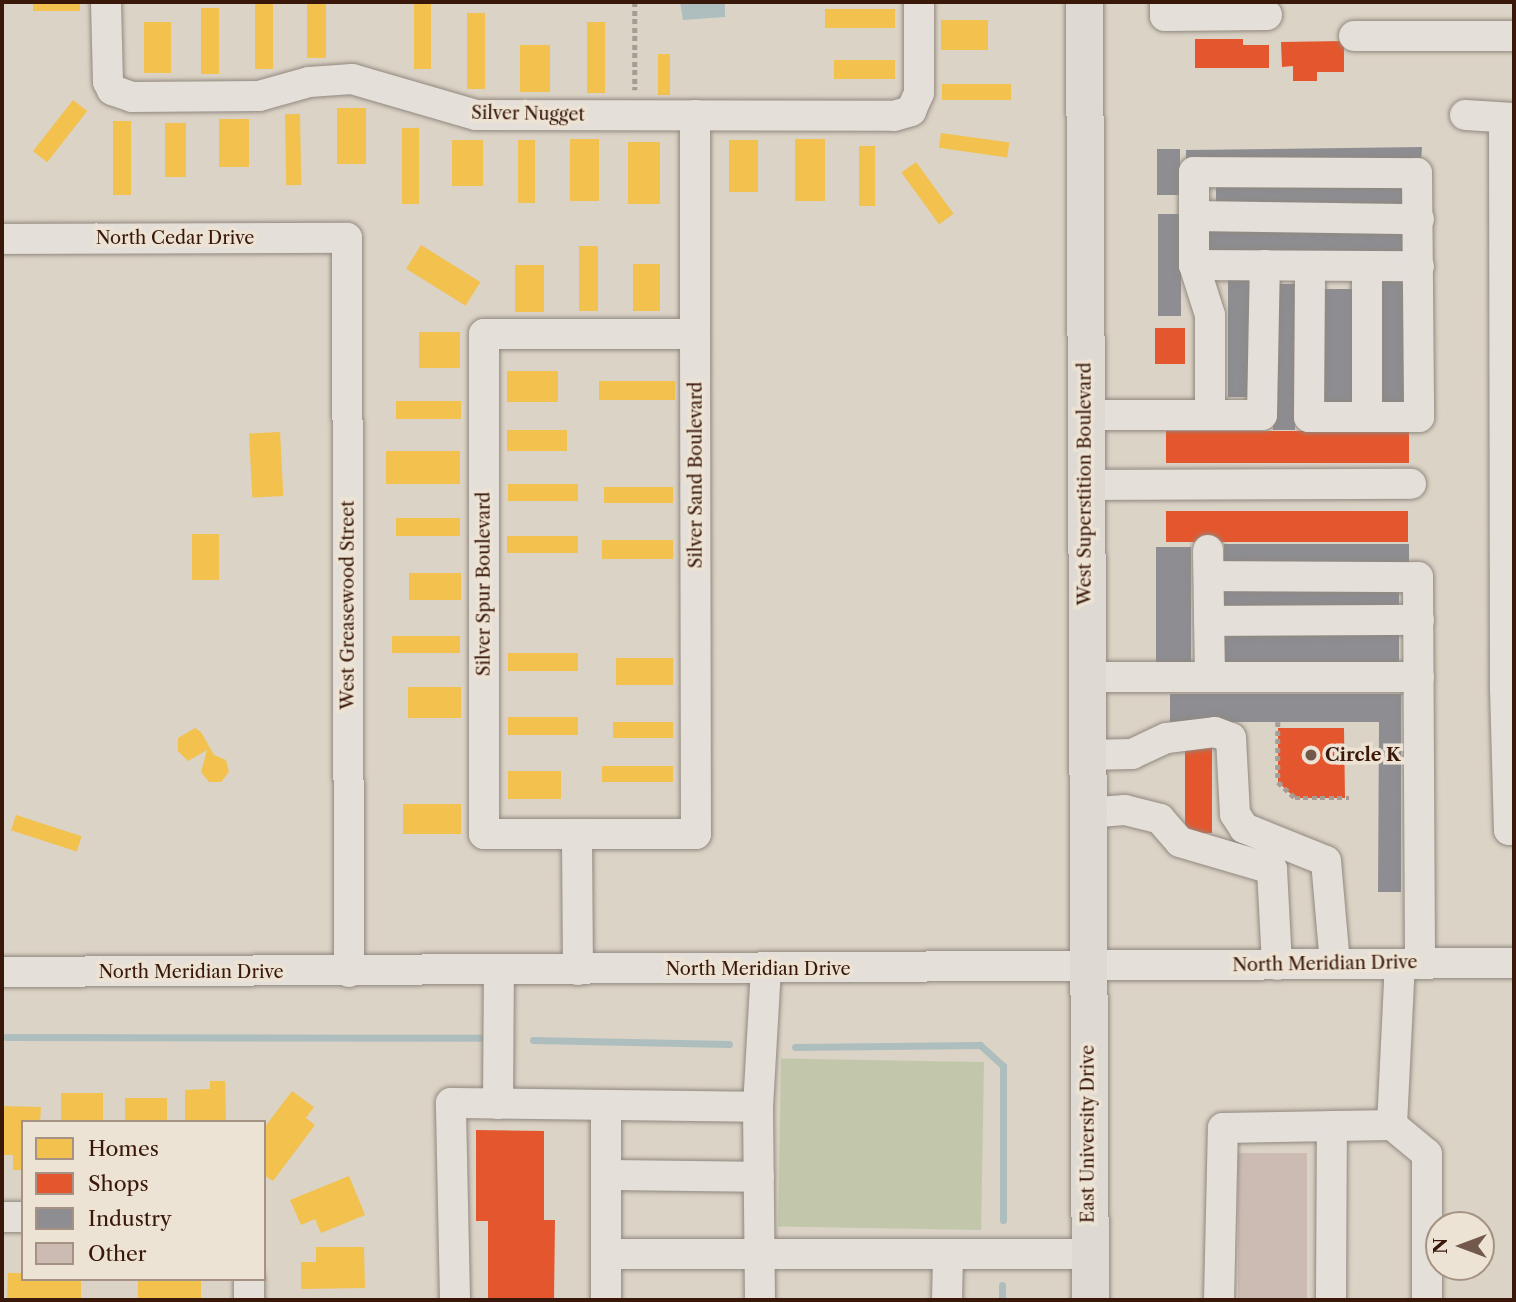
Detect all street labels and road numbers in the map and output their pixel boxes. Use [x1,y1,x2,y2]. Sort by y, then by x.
street label: Silver Nugget [471,102,585,126]
street label: North Cedar Drive [95,227,255,249]
street label: West Superstition Boulevard [1074,362,1096,606]
street label: Silver Sand Boulevard [685,381,707,569]
street label: Silver Spur Boulevard [473,491,495,677]
street label: West Greasewood Street [337,500,359,710]
street label: North Meridian Drive [1232,952,1418,976]
street label: North Meridian Drive [665,958,851,980]
street label: North Meridian Drive [98,961,284,983]
street label: East University Drive [1077,1045,1099,1223]

